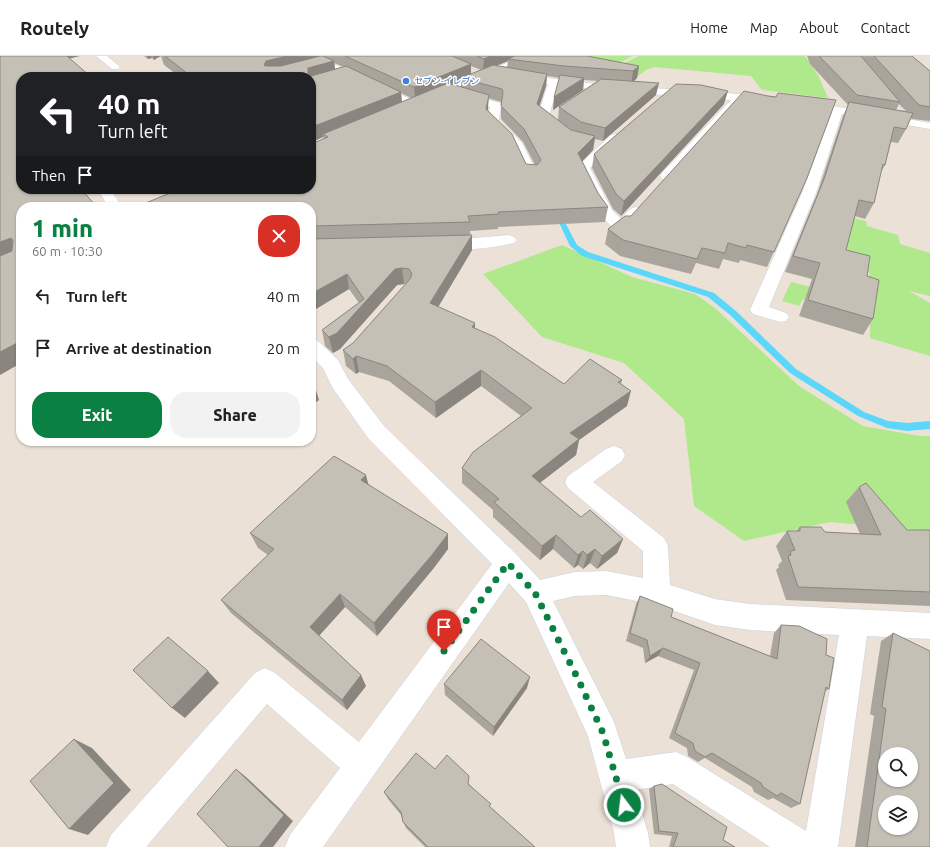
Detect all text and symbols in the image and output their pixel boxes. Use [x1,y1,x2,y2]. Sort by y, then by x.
text: Routely [20,17,89,39]
text: Home [690,20,728,36]
text: Map [750,20,778,36]
text: About [800,20,839,36]
text: Contact [861,20,910,36]
marker: セブン-イレブン [401,76,411,86]
place label: セブン-イレブン [414,76,480,86]
icon: left [32,88,84,140]
text: 40 m [98,88,160,119]
text: Turn left [98,121,168,141]
icon: arrive [74,164,96,186]
text: Then [32,167,66,184]
text: 1 min [32,215,93,242]
button: close [258,215,300,257]
text: 60 m · 10:30 [32,244,103,258]
icon: left [32,285,54,307]
text: Turn left [66,288,127,305]
text: 40 m [267,288,300,305]
icon: arrive [32,337,54,359]
text: Arrive at destination [66,340,212,357]
text: 20 m [267,340,300,357]
button: Exit [32,392,162,438]
button: Share [170,392,300,438]
pin [427,610,461,651]
icon: arrive [433,616,455,638]
map controls [878,747,918,835]
button: search [878,747,918,787]
position arrow [603,784,645,826]
button: layers [878,795,918,835]

